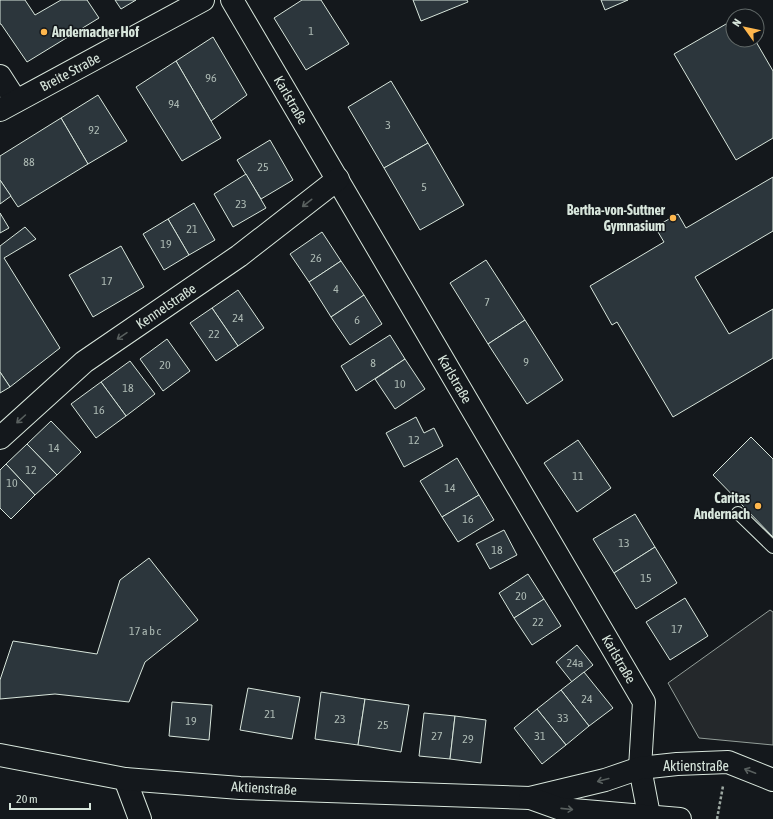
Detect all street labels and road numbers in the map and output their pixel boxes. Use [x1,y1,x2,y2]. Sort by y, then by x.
street label: Breite Straße [37,50,103,94]
street label: Karlstraße [271,73,311,127]
street label: Kennelstraße [133,280,199,332]
street label: Karlstraße [435,352,475,406]
street label: Karlstraße [599,632,639,686]
street label: Aktienstraße [663,758,729,774]
street label: Aktienstraße [231,778,297,798]

